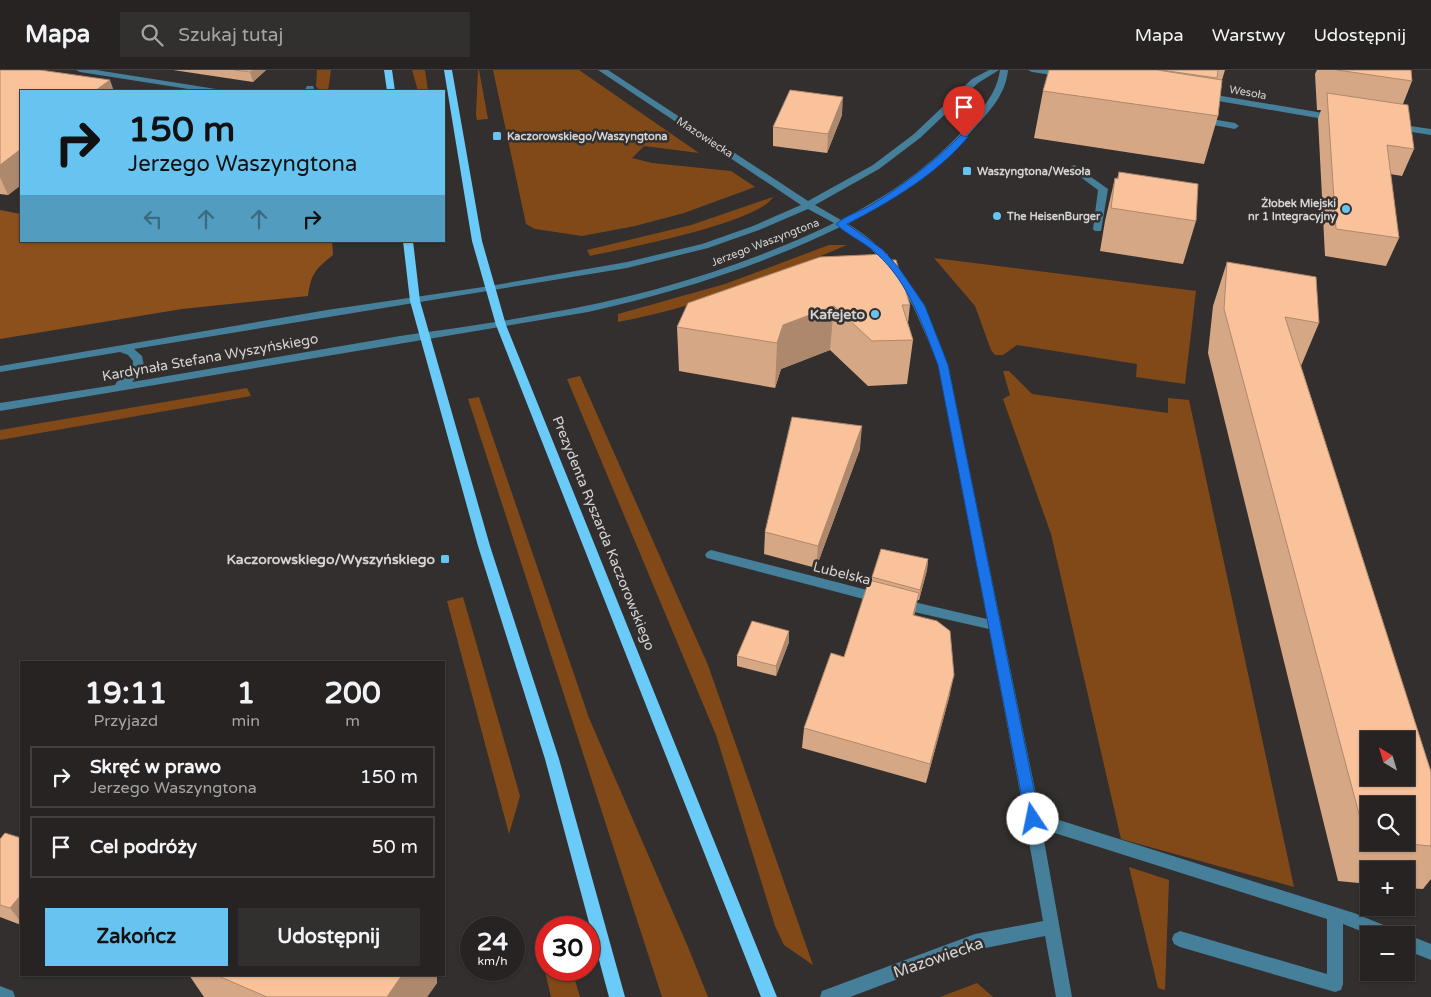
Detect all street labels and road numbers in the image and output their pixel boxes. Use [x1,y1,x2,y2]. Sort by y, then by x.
street label: Wesoła [1228,83,1268,102]
street label: Mazowiecka [674,114,735,160]
street label: Jerzego Waszyngtona [709,216,821,269]
street label: Kardynała Stefana Wyszyńskiego [101,330,319,385]
street label: Prezydenta Ryszarda Kaczorowskiego [549,414,658,653]
street label: Lubelska [811,558,873,589]
street label: Mazowiecka [891,933,986,983]

